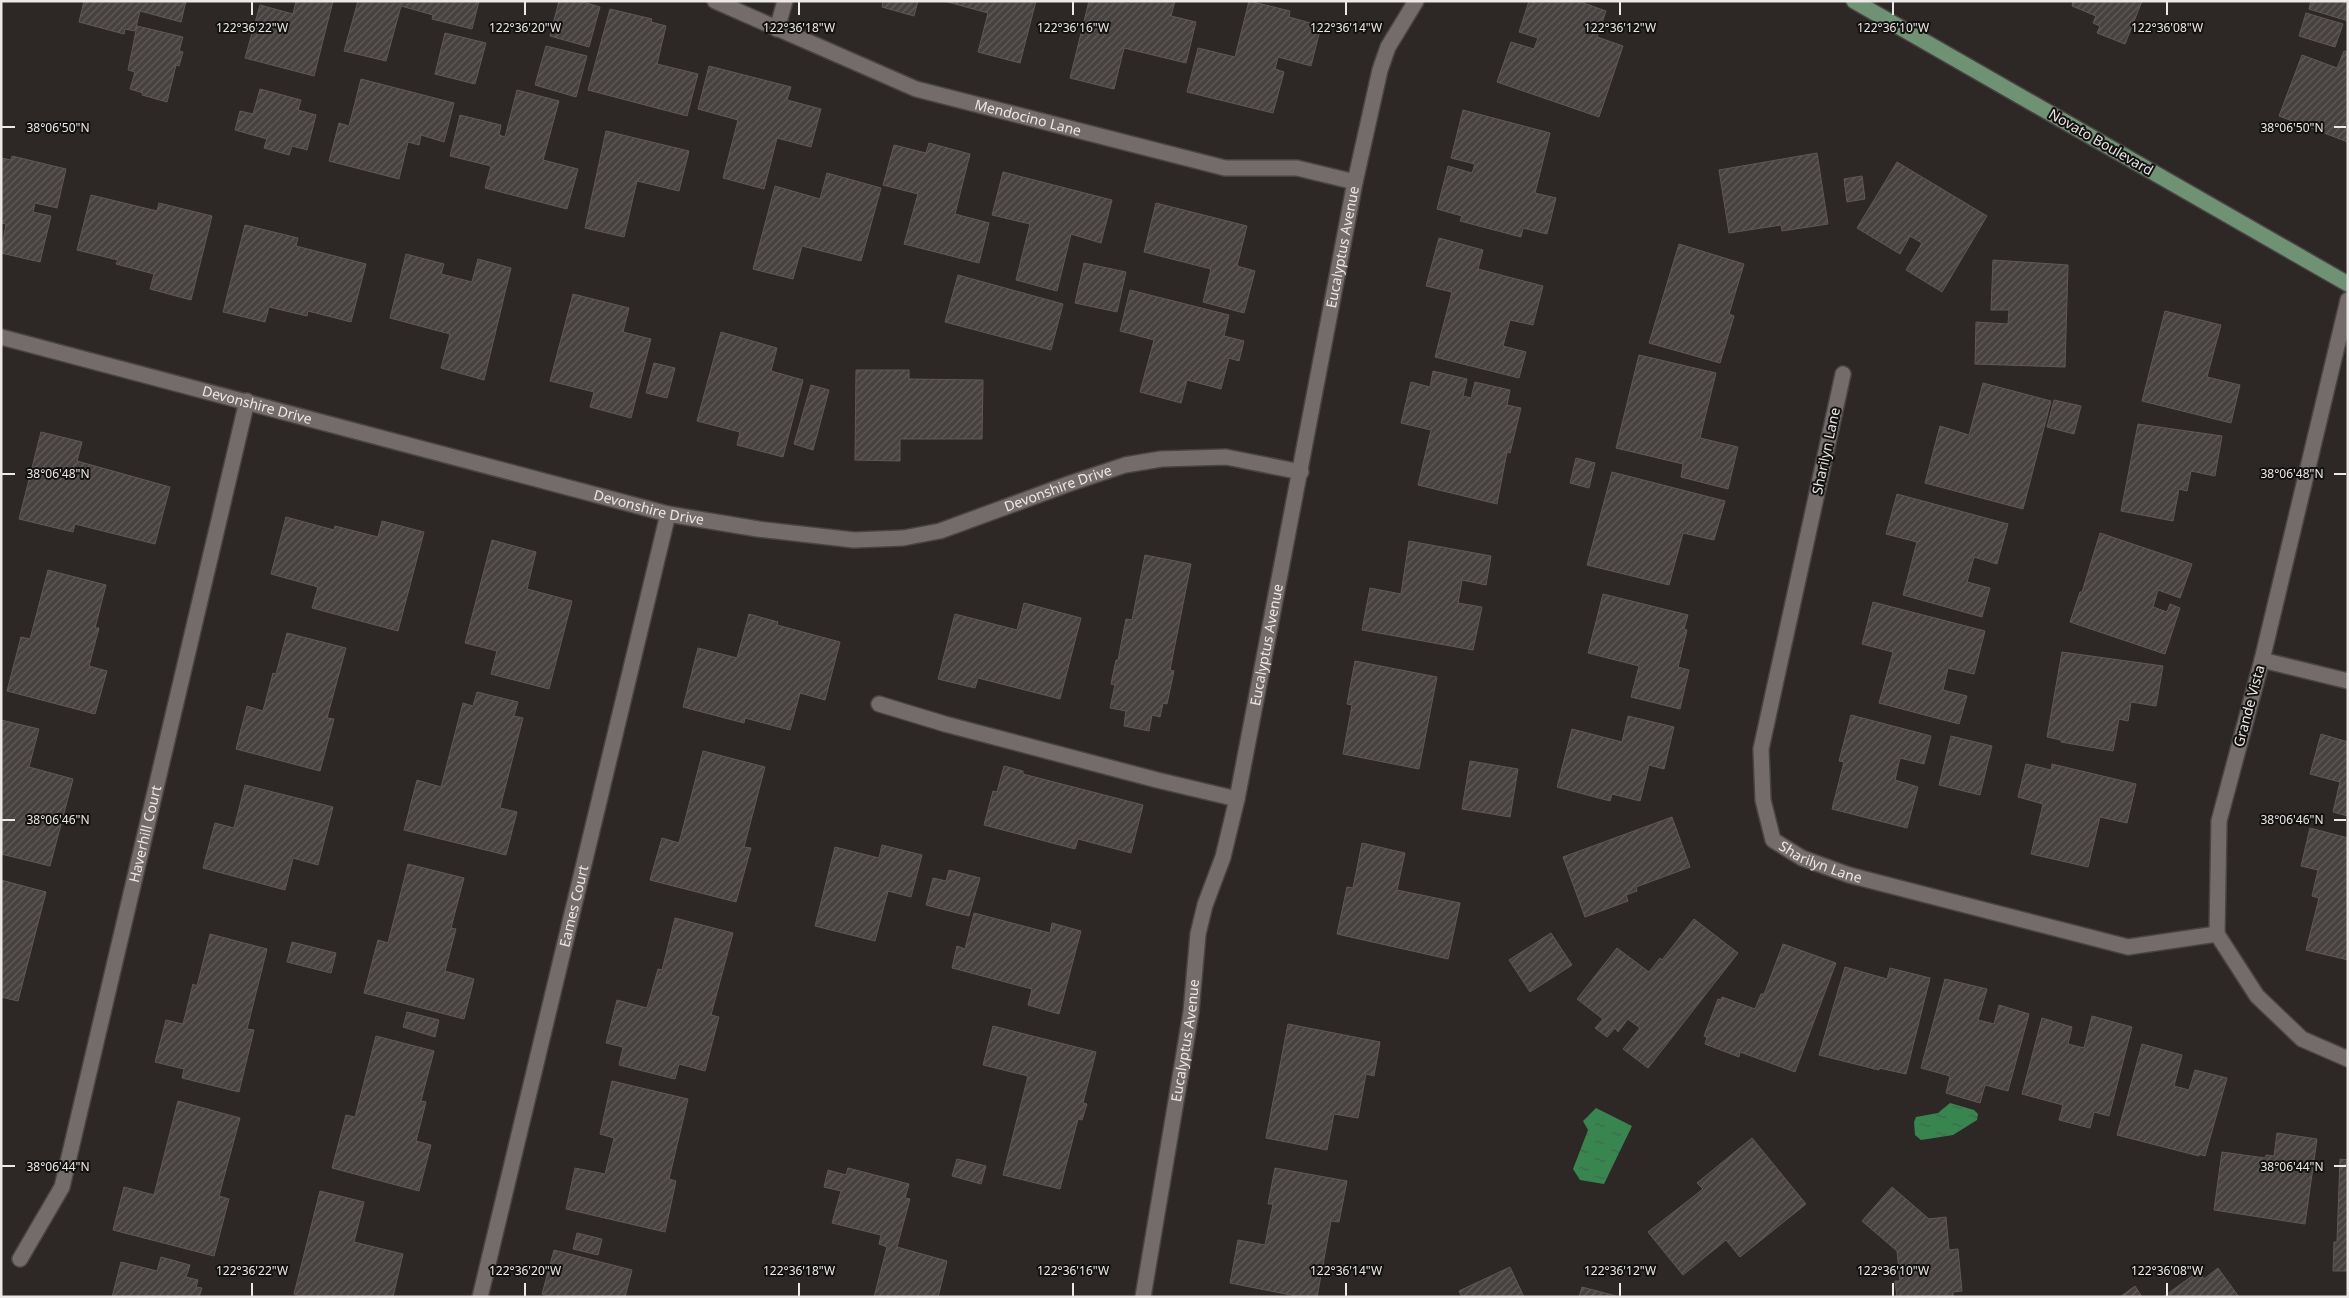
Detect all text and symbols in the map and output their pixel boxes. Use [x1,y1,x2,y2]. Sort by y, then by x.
text: 122°36'22"W [216,19,288,36]
text: 122°36'20"W [489,19,561,36]
text: 122°36'18"W [763,19,835,36]
text: 122°36'16"W [1037,19,1109,36]
text: 122°36'14"W [1310,19,1382,36]
text: 122°36'12"W [1584,19,1656,36]
text: 122°36'10"W [1857,19,1929,36]
text: 122°36'08"W [2131,19,2203,36]
street label: Mendocino Lane [973,94,1083,140]
street label: Novato Boulevard [2046,104,2157,179]
text: 38°06'50"N [26,119,90,136]
text: 38°06'50"N [2260,119,2324,136]
street label: Eucalyptus Avenue [1321,184,1363,310]
street label: Devonshire Drive [200,381,314,428]
street label: Sharilyn Lane [1807,406,1844,496]
street label: Devonshire Drive [1001,460,1114,516]
text: 38°06'48"N [26,465,90,482]
text: 38°06'48"N [2260,465,2324,482]
street label: Devonshire Drive [592,485,706,529]
street label: Eucalyptus Avenue [1245,582,1287,707]
street label: Grande Vista [2228,663,2269,749]
street label: Haverhill Court [124,783,165,884]
text: 38°06'46"N [26,811,90,828]
text: 38°06'46"N [2260,811,2324,828]
street label: Sharilyn Lane [1776,836,1864,887]
street label: Eames Court [554,863,592,949]
street label: Eucalyptus Avenue [1166,978,1203,1103]
text: 38°06'44"N [26,1158,90,1175]
text: 38°06'44"N [2260,1158,2324,1175]
text: 122°36'22"W [216,1262,288,1279]
text: 122°36'20"W [489,1262,561,1279]
text: 122°36'18"W [763,1262,835,1279]
text: 122°36'16"W [1037,1262,1109,1279]
text: 122°36'14"W [1310,1262,1382,1279]
text: 122°36'12"W [1584,1262,1656,1279]
text: 122°36'10"W [1857,1262,1929,1279]
text: 122°36'08"W [2131,1262,2203,1279]

